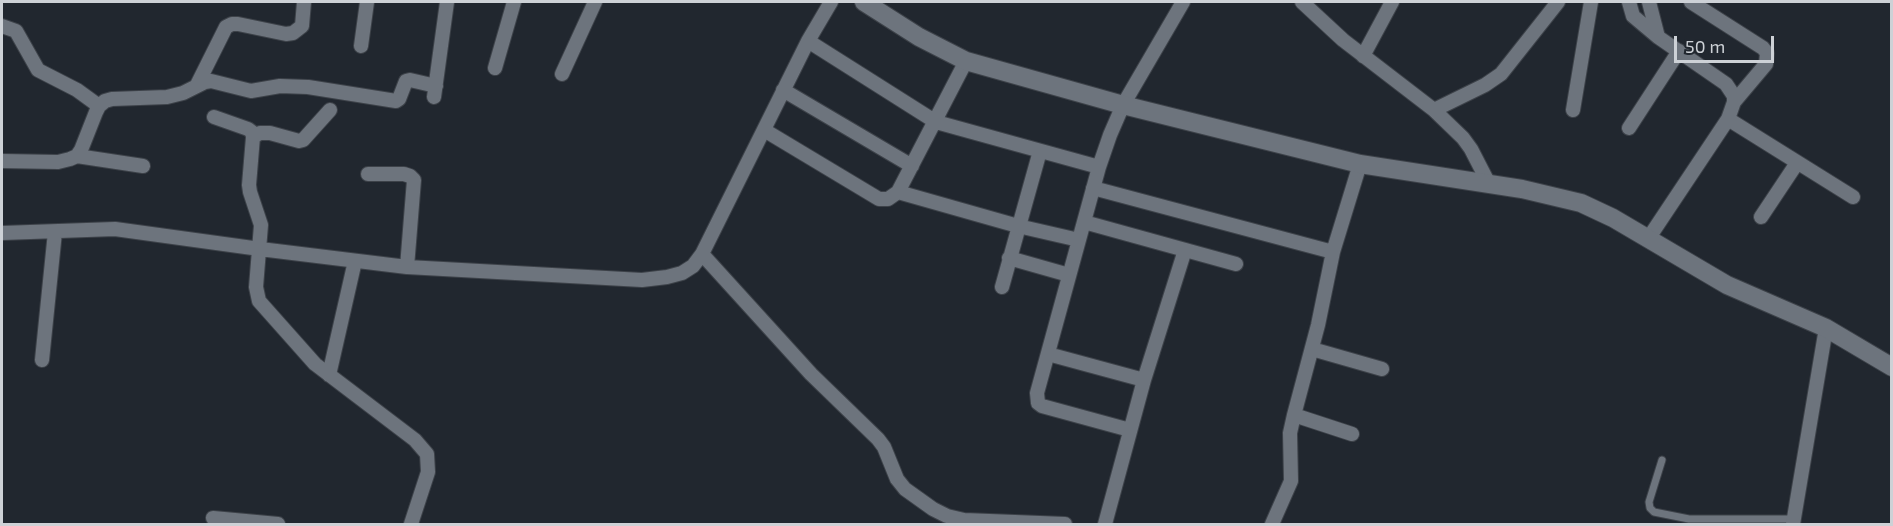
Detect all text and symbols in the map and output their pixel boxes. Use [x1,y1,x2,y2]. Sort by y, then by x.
scale bar [1677,24,1778,62]
text: 50 m [1685,35,1725,57]

